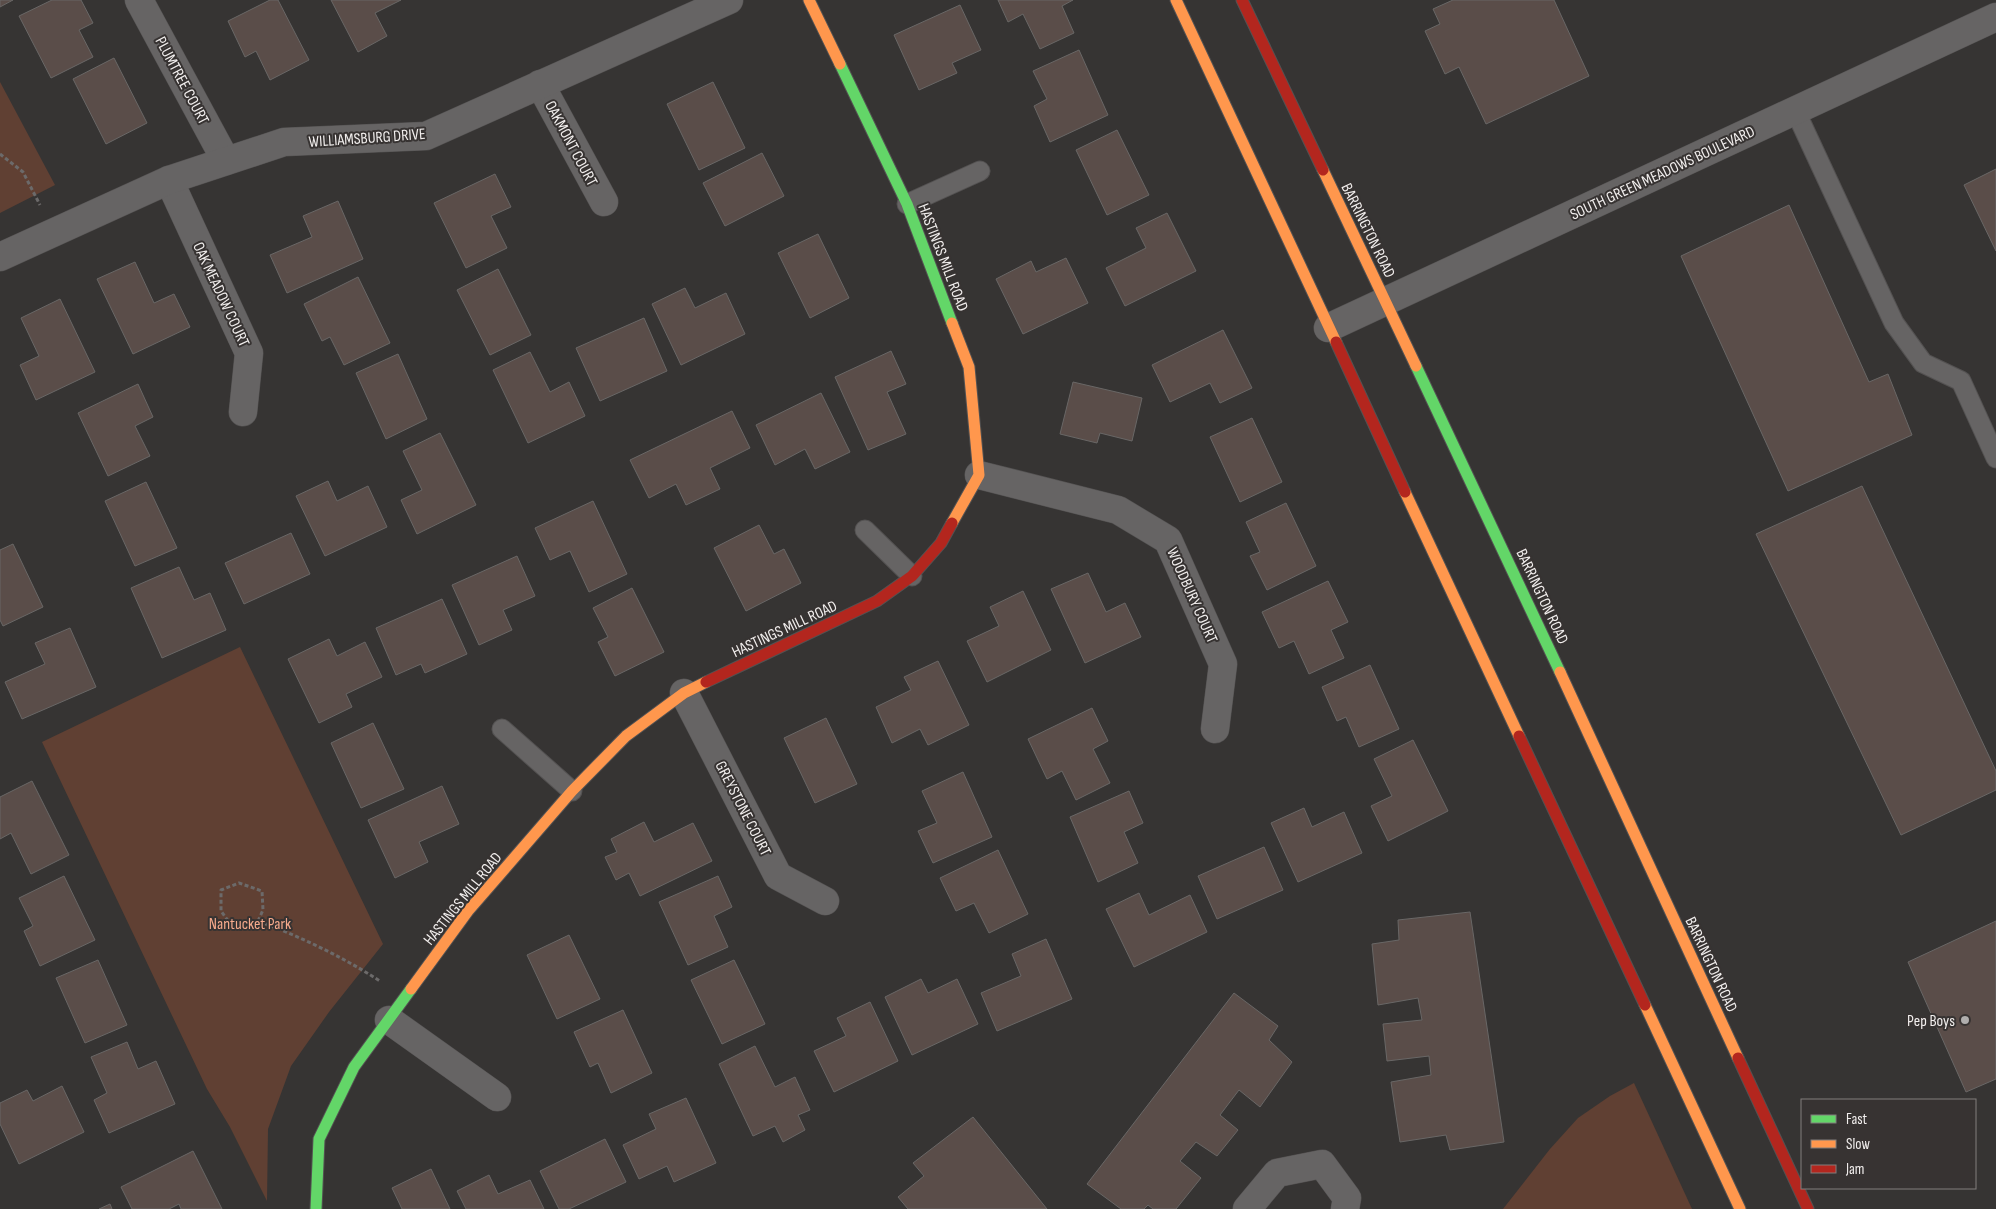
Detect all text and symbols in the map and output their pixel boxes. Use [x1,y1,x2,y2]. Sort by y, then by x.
street label: PLUMTREE COURT [151,34,213,128]
street label: OAKMONT COURT [540,98,601,190]
street label: SOUTH GREEN MEADOWS BOULEVARD [1567,122,1758,225]
street label: WILLIAMSBURG DRIVE [308,125,426,152]
street label: BARRINGTON ROAD [1337,180,1399,281]
street label: HASTINGS MILL ROAD [913,201,972,314]
street label: OAK MEADOW COURT [188,239,253,350]
street label: WOODBURY COURT [1162,545,1221,647]
street label: BARRINGTON ROAD [1511,546,1572,647]
street label: HASTINGS MILL ROAD [729,597,840,662]
street label: GREYSTONE COURT [711,758,775,860]
street label: HASTINGS MILL ROAD [420,849,506,949]
street label: BARRINGTON ROAD [1680,914,1741,1015]
park label: Nantucket Park [209,915,291,934]
place label: Pep Boys [1907,1012,1955,1031]
marker: Pep Boys [1959,1014,1971,1026]
legend [1801,1099,1976,1189]
text: Fast [1846,1110,1868,1129]
text: Slow [1846,1135,1870,1154]
text: Jam [1845,1160,1864,1179]

